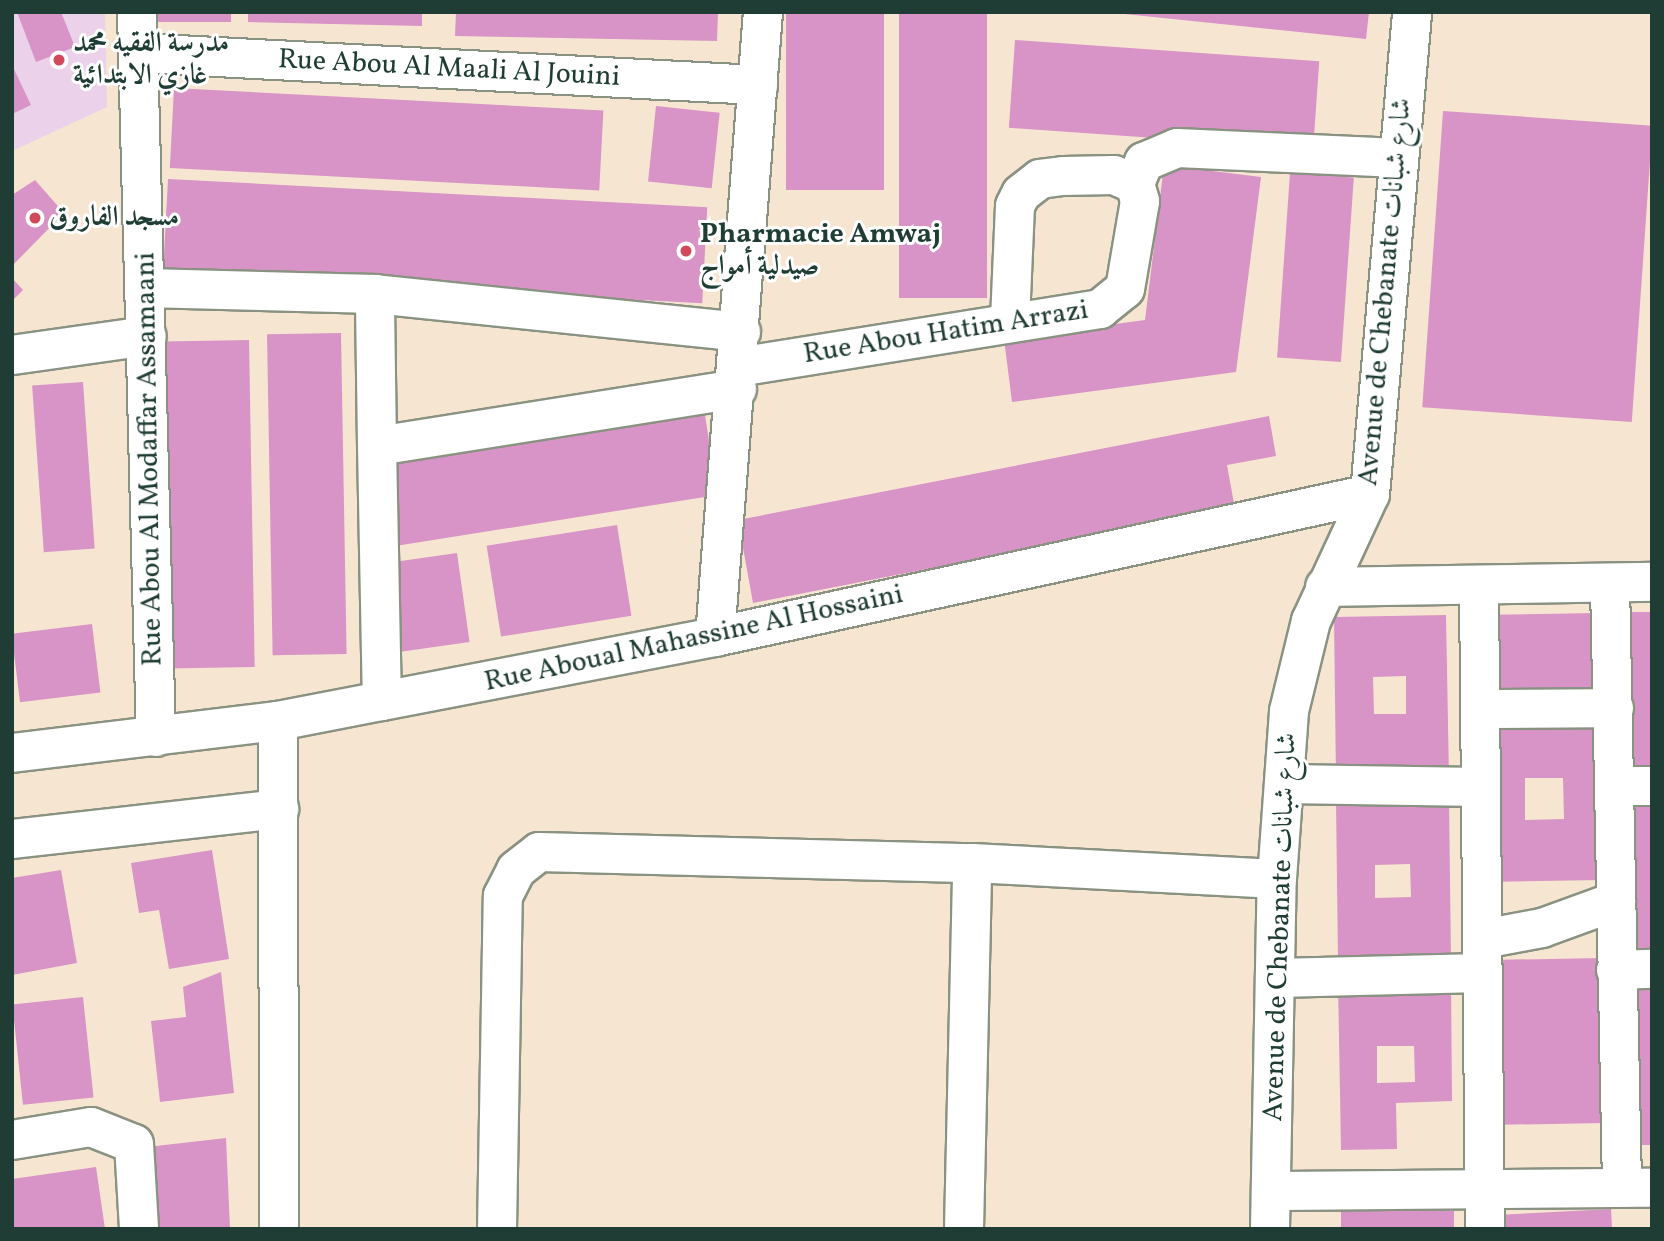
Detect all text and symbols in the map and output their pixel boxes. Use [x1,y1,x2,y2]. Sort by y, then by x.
place label: مدرسة الفقيه محمد غازي الابتدائية [73,27,229,93]
street label: Rue Abou Al Maali Al Jouini [277,43,621,95]
marker: مدرسة الفقيه محمد غازي الابتدائية [51,52,67,68]
street label: Avenue de Chebanate شارع شبانات [1352,97,1420,487]
place label: مسجد الفاروق [49,201,179,235]
marker: مسجد الفاروق [27,210,43,226]
place label: Pharmacie Amwaj صيدلية أمواج [700,218,941,284]
marker: Pharmacie Amwaj صيدلية أمواج [678,243,694,259]
street label: Rue Abou Al Modaffar Assamaani [130,252,170,666]
street label: Rue Abou Hatim Arrazi [801,294,1091,372]
street label: Rue Aboual Mahassine Al Hossaini [482,578,906,700]
street label: Avenue de Chebanate شارع شبانات [1257,732,1305,1122]

